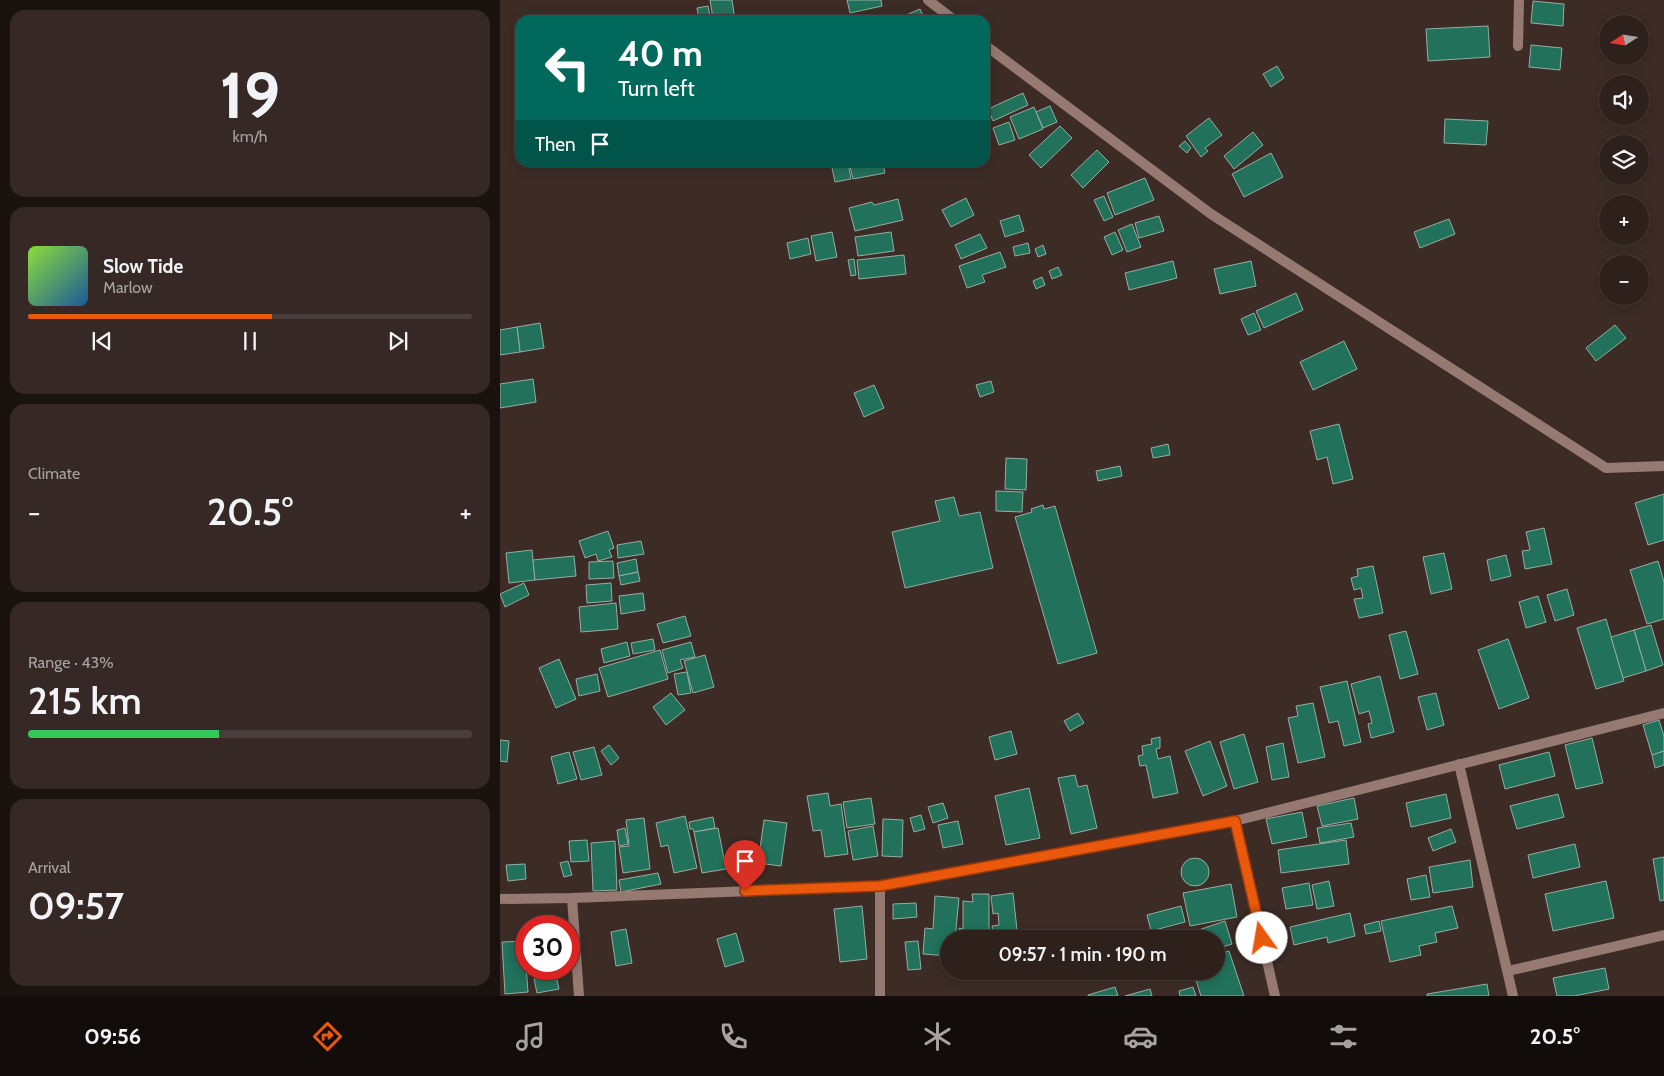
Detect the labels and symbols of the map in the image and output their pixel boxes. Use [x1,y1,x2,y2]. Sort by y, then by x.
north arrow [1599,15,1649,65]
pin [724,840,766,891]
position arrow [1235,911,1287,963]
speed limit sign: 30 [515,915,580,980]

